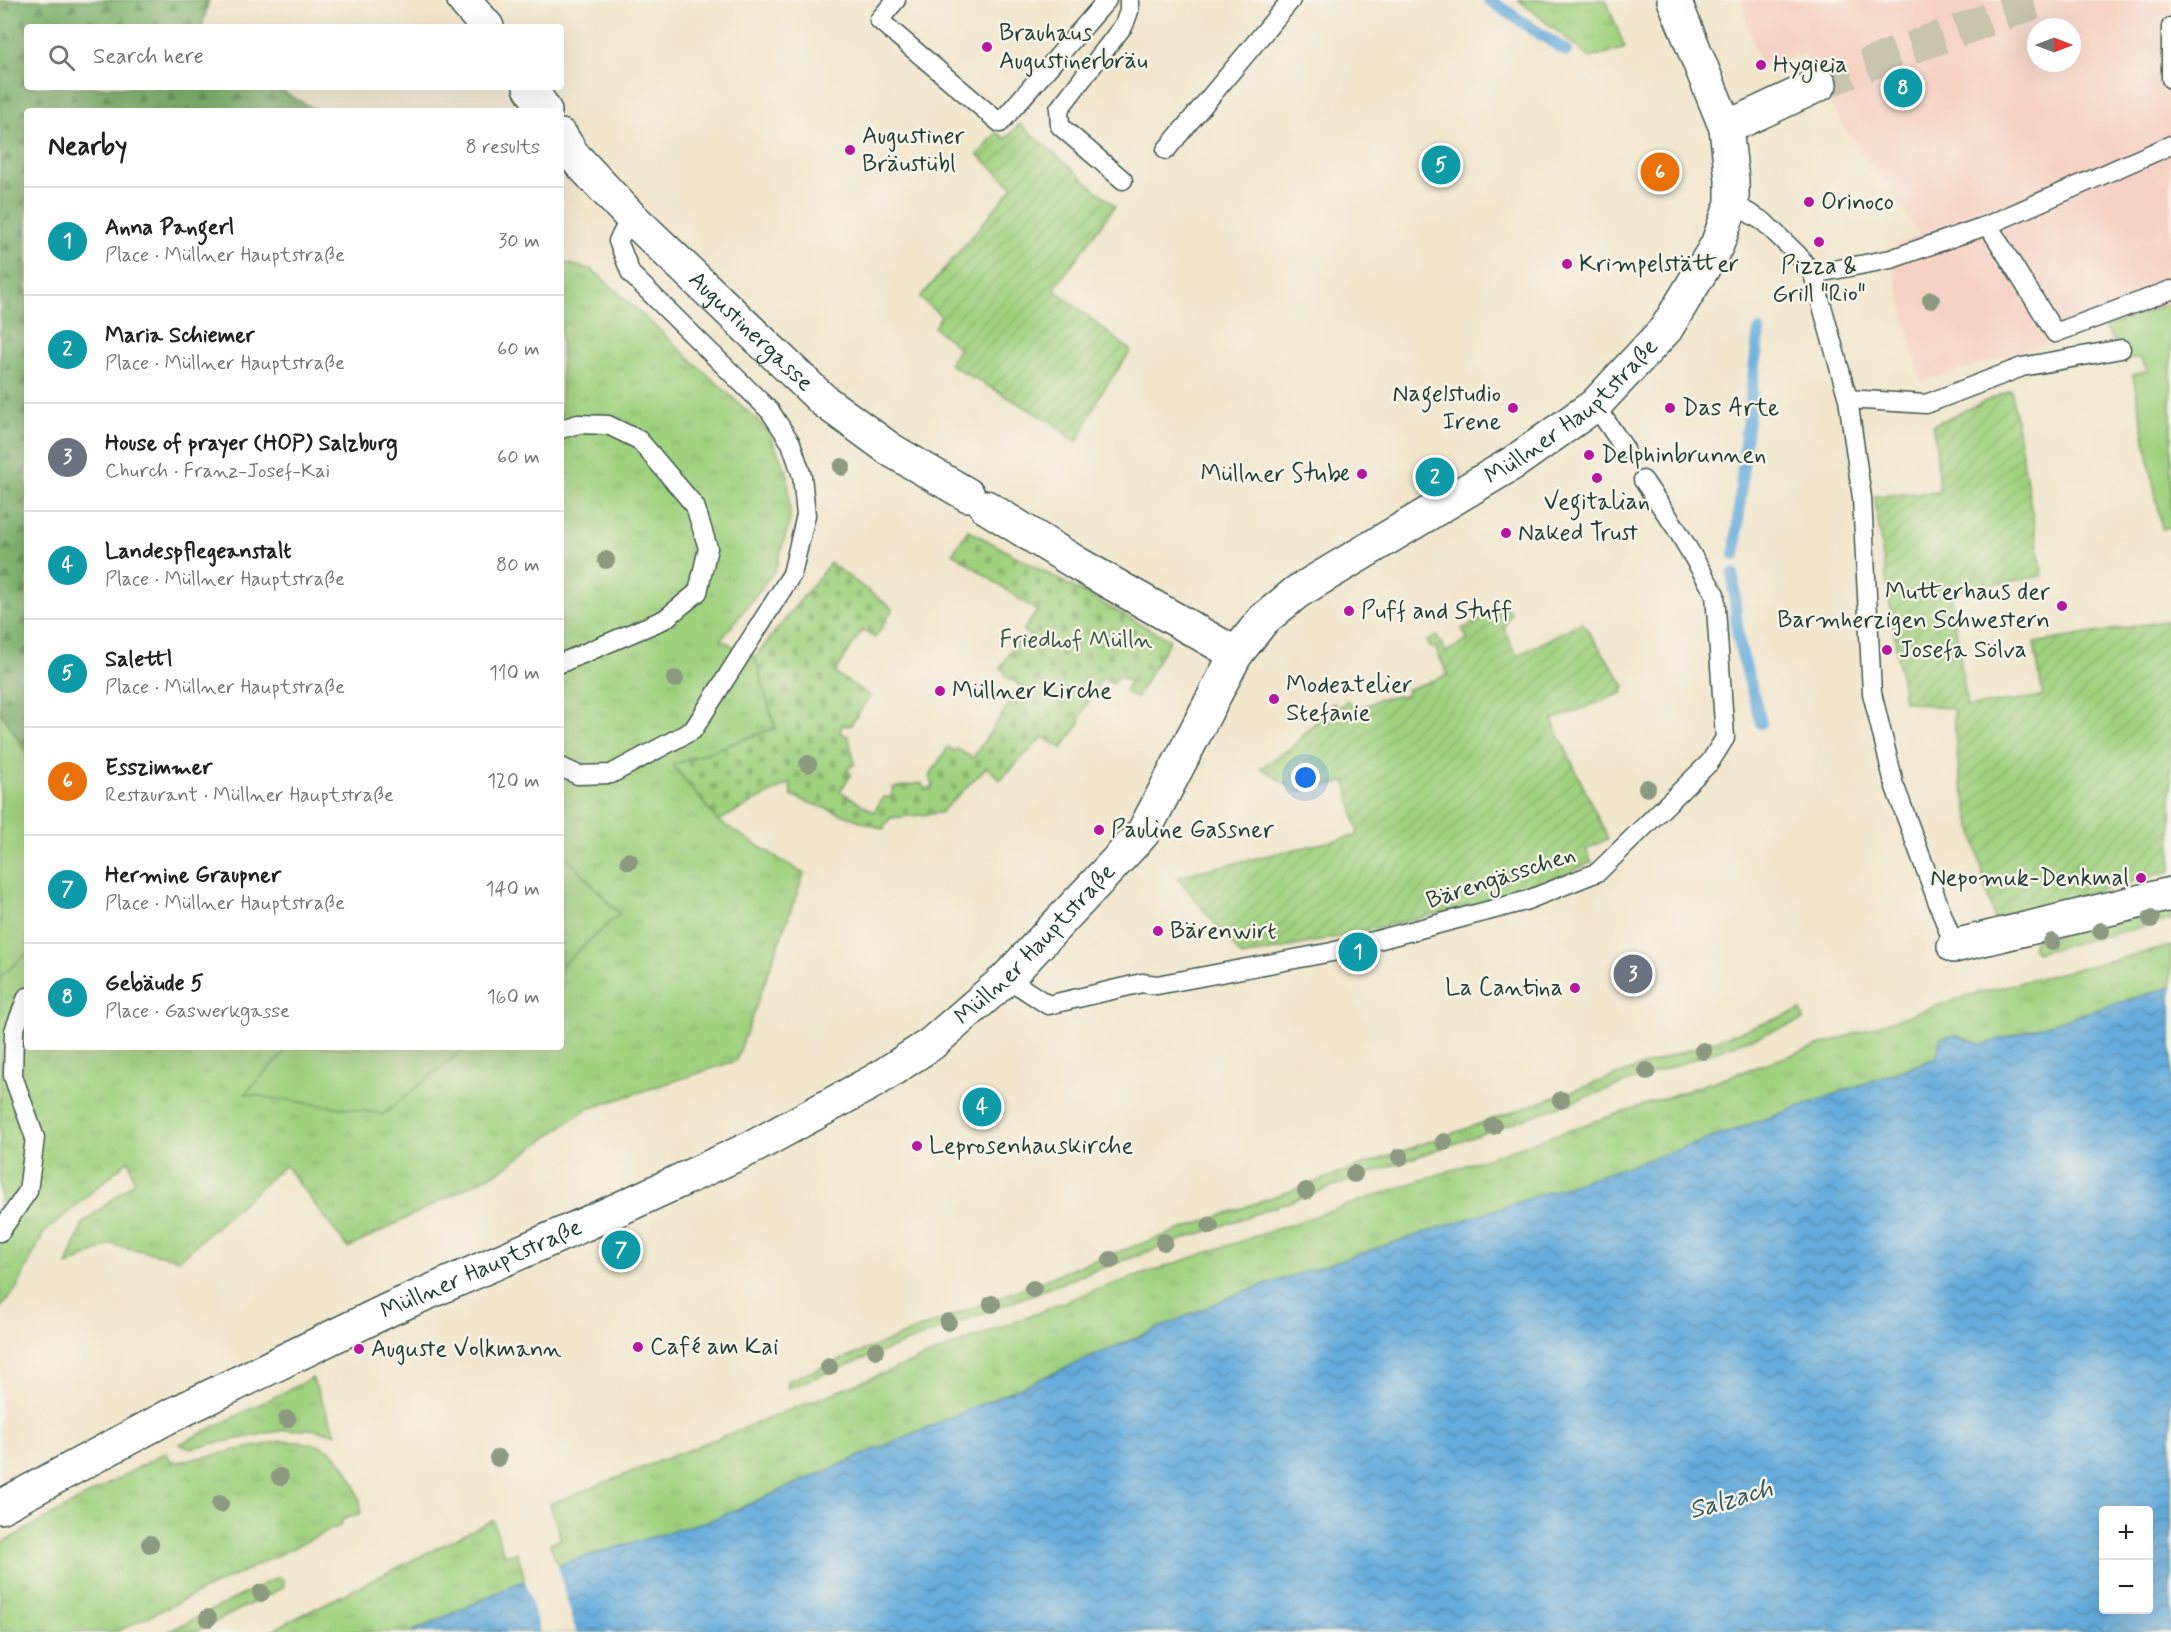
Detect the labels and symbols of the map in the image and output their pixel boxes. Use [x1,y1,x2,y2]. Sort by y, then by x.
place label: Brauhaus Augustinerbräu [999,18,1148,77]
north arrow [2027,18,2081,72]
marker: Brauhaus Augustinerbräu [980,40,994,54]
place label: Hygieia [1773,50,1848,83]
marker: Hygieia [1754,58,1768,72]
pin: 8 [1884,66,1922,110]
place label: Augustiner Bräustübl [862,121,965,180]
pin: 5 [1422,142,1460,188]
marker: Augustiner Bräustübl [843,143,857,157]
pin: 6 [1640,150,1680,195]
place label: Orinoco [1821,187,1894,218]
marker: Orinoco [1802,195,1816,209]
marker: Pizza & Grill "Rio" [1812,235,1826,249]
place label: Krimpelstätter [1579,249,1739,280]
place label: Pizza & Grill "Rio" [1772,251,1866,310]
marker: Krimpelstätter [1560,257,1574,271]
street label: Augustinergasse [682,264,820,399]
street label: Müllner Hauptstraße [1479,332,1665,492]
place label: Nagelstudio Irene [1393,379,1501,438]
place label: Das Arte [1682,393,1779,424]
marker: Nagelstudio Irene [1506,401,1520,415]
marker: Das Arte [1663,401,1677,415]
place label: Delphinbrunnen [1601,440,1766,471]
marker: Delphinbrunnen [1582,448,1596,462]
pin: 2 [1416,454,1454,500]
place label: Müllner Stube [1201,459,1350,490]
marker: Müllner Stube [1355,467,1369,481]
marker: Vegitalian [1590,471,1604,485]
place label: Vegitalian [1544,487,1650,521]
place label: Naked Trust [1518,518,1638,549]
marker: Naked Trust [1499,526,1513,540]
place label: Mutterhaus der Barmherzigen Schwestern [1777,577,2050,636]
place label: Puff and Stuff [1361,596,1512,627]
marker: Mutterhaus der Barmherzigen Schwestern [2055,599,2069,613]
marker: Puff and Stuff [1342,604,1356,618]
park label: Friedhof Mülln [999,625,1153,656]
place label: Josefa Sölva [1899,635,2027,666]
marker: Josefa Sölva [1880,643,1894,657]
place label: Modeatelier Stefanie [1286,670,1413,729]
place label: Müllner Kirche [952,676,1112,707]
marker: Müllner Kirche [933,684,947,698]
marker: Modeatelier Stefanie [1267,692,1281,706]
your location [1291,763,1320,792]
place label: Pauline Gassner [1111,815,1275,846]
marker: Pauline Gassner [1092,823,1106,837]
street label: Bärengässchen [1423,839,1580,919]
street label: Müllner Hauptstraße [948,857,1122,1032]
place label: Nepomuk-Denkmal [1930,863,2129,894]
marker: Nepomuk-Denkmal [2134,871,2148,885]
place label: Bärenwirt [1170,916,1276,947]
marker: Bärenwirt [1151,924,1165,938]
pin: 1 [1338,930,1378,974]
pin: 3 [1614,952,1652,996]
place label: La Cantina [1445,973,1563,1004]
marker: La Cantina [1568,981,1582,995]
pin: 4 [962,1084,1002,1130]
place label: Leprosenhauskirche [929,1131,1134,1162]
marker: Leprosenhauskirche [910,1139,924,1153]
street label: Müllner Hauptstraße [376,1212,587,1327]
pin: 7 [602,1228,640,1272]
place label: Café am Kai [650,1332,779,1363]
place label: Auguste Volkmann [371,1334,562,1365]
marker: Café am Kai [631,1340,645,1354]
marker: Auguste Volkmann [352,1342,366,1356]
water label: Salzach [1685,1472,1777,1528]

